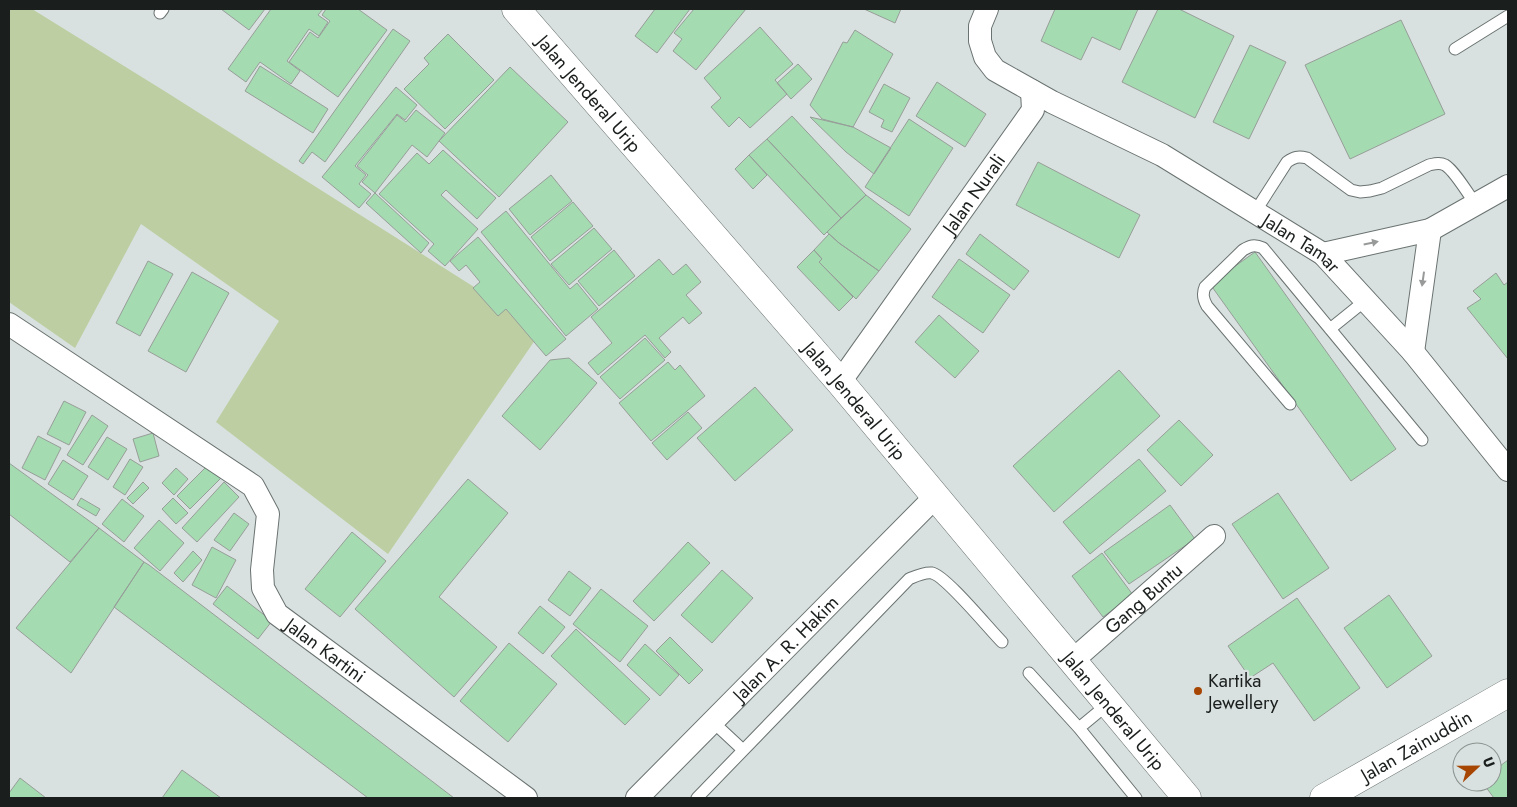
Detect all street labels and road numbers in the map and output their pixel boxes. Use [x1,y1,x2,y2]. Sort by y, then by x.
street label: Jalan Jenderal Urip [528,27,648,159]
street label: Jalan Nurali [935,148,1012,242]
street label: Jalan Tamar [1255,205,1347,279]
street label: Jalan Jenderal Urip [795,333,913,466]
street label: Gang Buntu [1099,557,1188,640]
street label: Jalan A. R. Hakim [725,589,845,710]
street label: Jalan Kartini [277,610,371,689]
street label: Jalan Jenderal Urip [1054,643,1172,776]
street label: Jalan Zainuddin [1353,703,1477,790]

